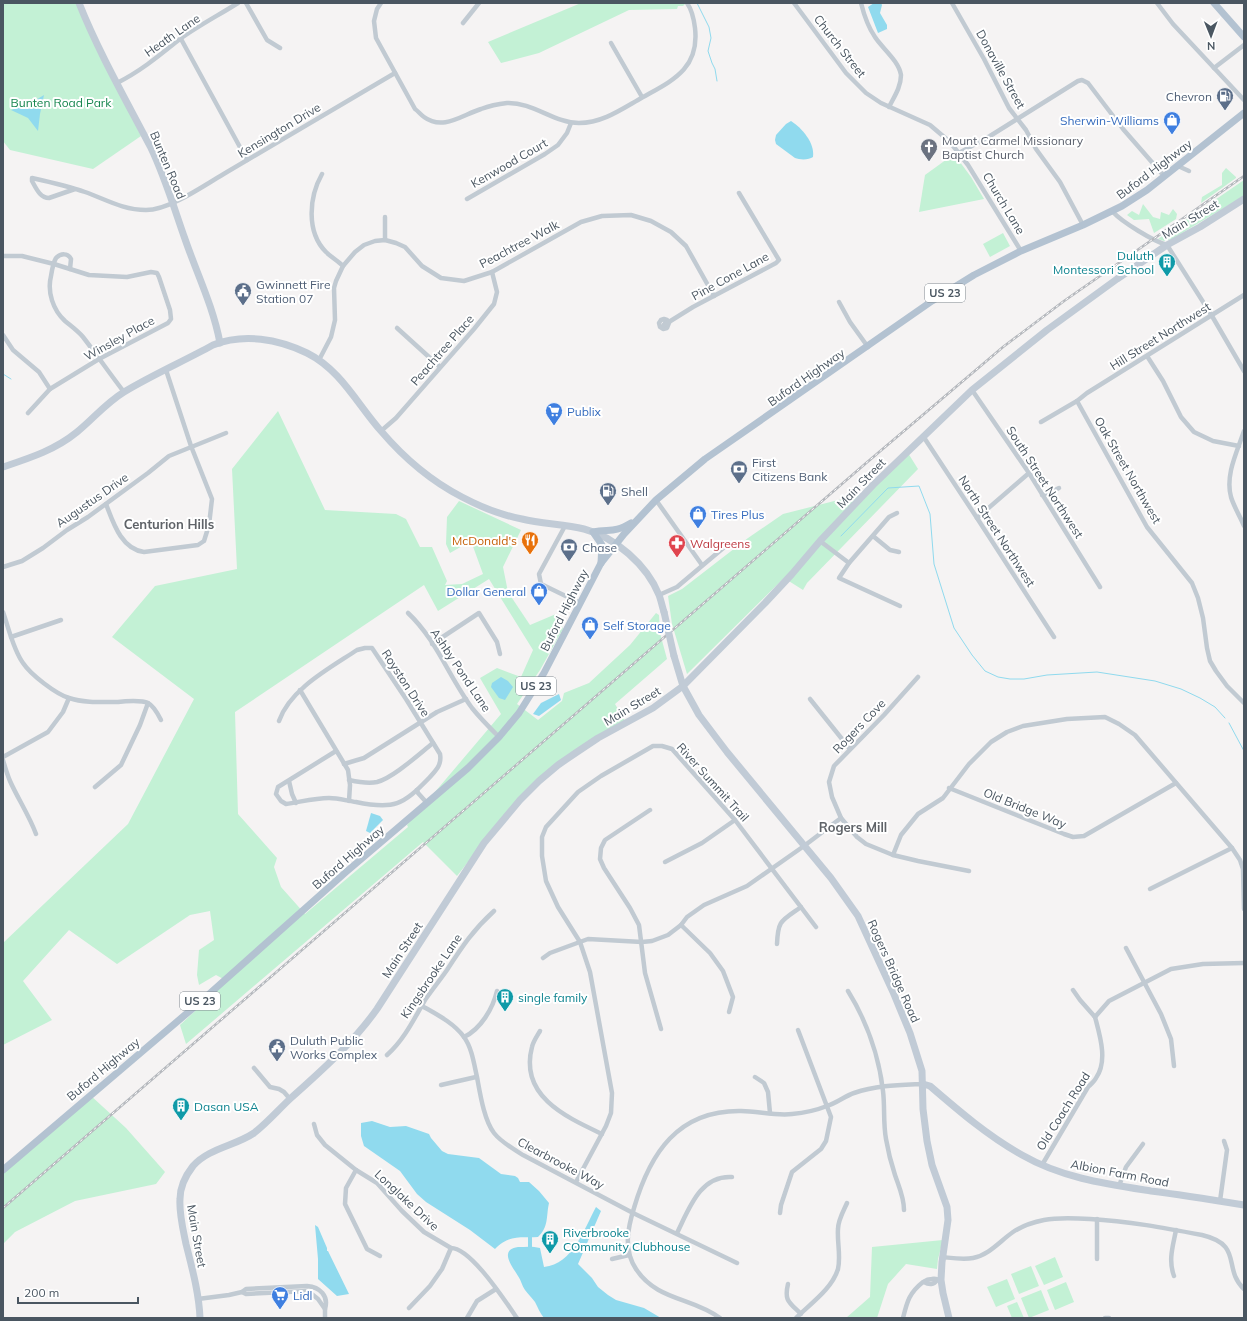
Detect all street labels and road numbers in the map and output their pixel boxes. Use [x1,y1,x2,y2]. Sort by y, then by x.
street label: Heath Lane [141,10,203,60]
street label: Church Street [811,12,869,80]
street label: Donaville Street [973,27,1029,111]
street label: Kensington Drive [235,99,323,161]
street label: Bunten Road [147,129,189,201]
street label: Kenwood Court [468,135,550,191]
street label: Buford Highway [1113,135,1195,202]
street label: Church Lane [980,169,1028,237]
street label: Main Street [1159,196,1221,242]
street label: Peachtree Walk [477,216,562,271]
street label: Pine Cone Lane [689,249,771,303]
road number: US 23 [925,284,965,302]
street label: Hill Street Northwest [1107,299,1213,373]
street label: Peachtree Place [407,311,477,389]
street label: Winsley Place [81,312,157,364]
street label: Buford Highway [765,345,848,409]
street label: Oak Street Northwest [1091,414,1165,526]
street label: South Street Northwest [1003,423,1087,541]
street label: Main Street [833,455,889,511]
street label: Augustus Drive [53,469,131,531]
street label: North Street Northwest [955,472,1039,590]
street label: Buford Highway [537,566,592,654]
street label: Ashby Pond Lane [428,625,494,715]
street label: Royston Drive [379,647,433,719]
road number: US 23 [516,677,556,695]
street label: Main Street [601,683,663,729]
street label: Rogers Cove [829,696,889,756]
street label: River Summit Trail [674,740,752,824]
street label: Old Bridge Way [981,785,1069,832]
street label: Buford Highway [309,821,388,892]
street label: Rogers Bridge Road [865,917,923,1025]
street label: Main Street [378,919,426,981]
street label: Kingsbrooke Lane [397,931,465,1021]
road number: US 23 [180,992,220,1010]
street label: Buford Highway [64,1034,143,1104]
street label: Old Coach Road [1033,1069,1093,1153]
street label: Clearbrooke Way [515,1134,608,1192]
street label: Albion Farm Road [1070,1156,1170,1190]
street label: Longlake Drive [372,1166,442,1234]
street label: Main Street [184,1203,210,1269]

